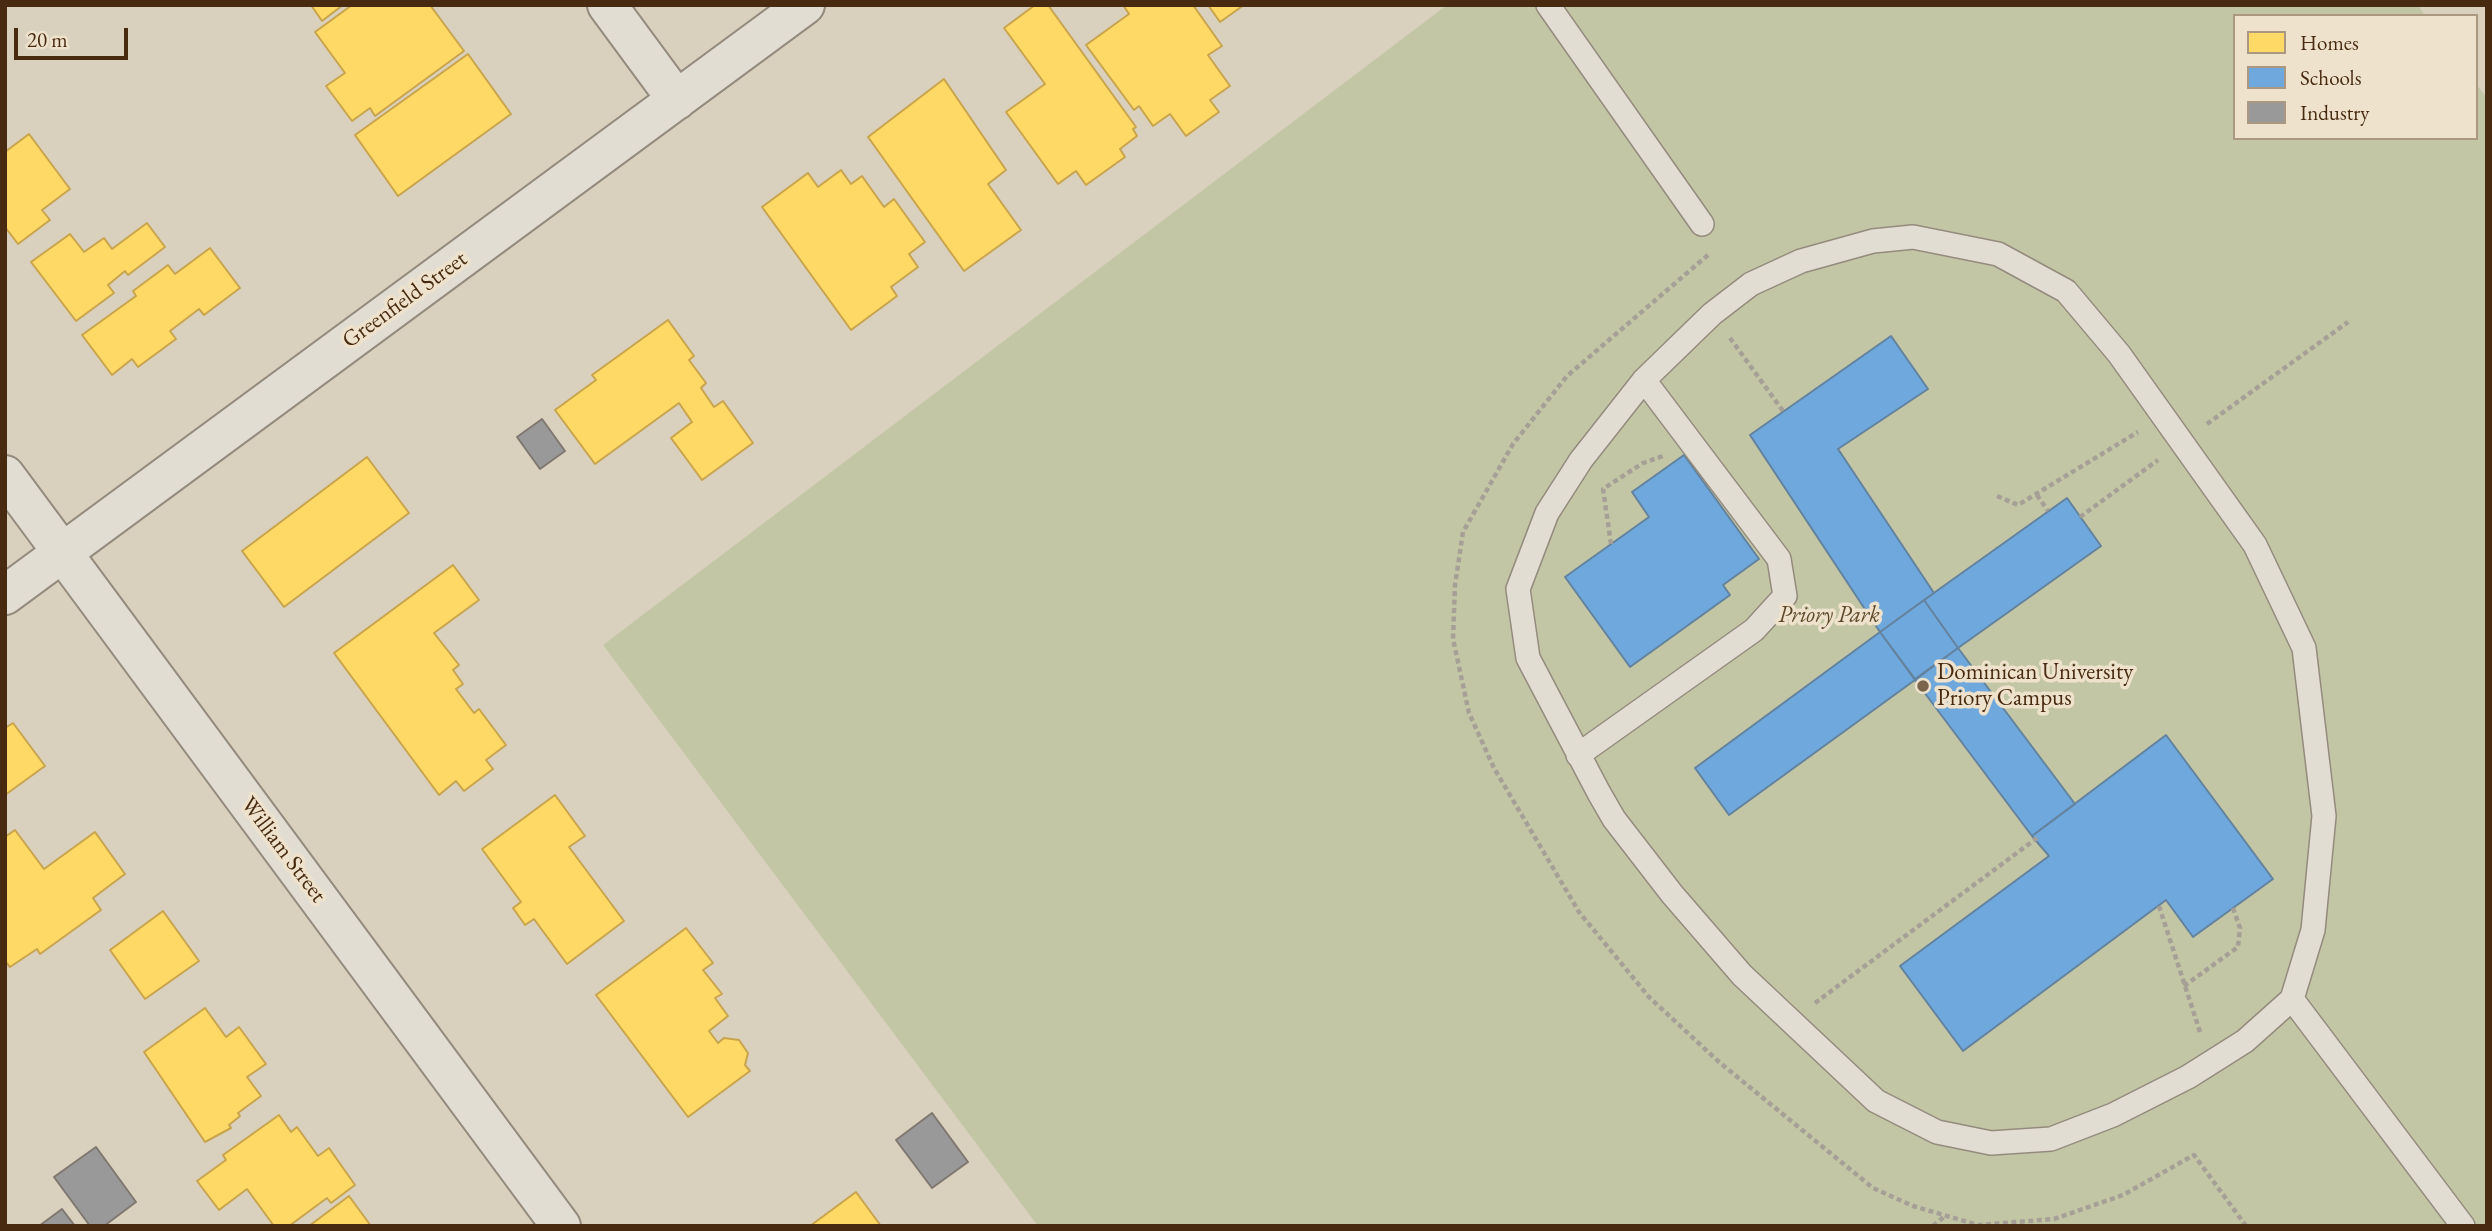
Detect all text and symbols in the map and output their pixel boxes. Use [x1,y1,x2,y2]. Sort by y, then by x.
scale bar [18,14,131,58]
legend [2233,14,2478,140]
text: 20 m [27,26,68,53]
text: Homes [2300,29,2359,56]
text: Schools [2300,64,2361,91]
text: Industry [2300,99,2370,126]
street label: Greenfield Street [337,245,473,355]
park label: Priory Park [1778,602,1880,630]
place label: Dominican University Priory Campus [1937,659,2133,713]
marker: Dominican University Priory Campus [1915,678,1931,694]
street label: William Street [234,792,332,908]

